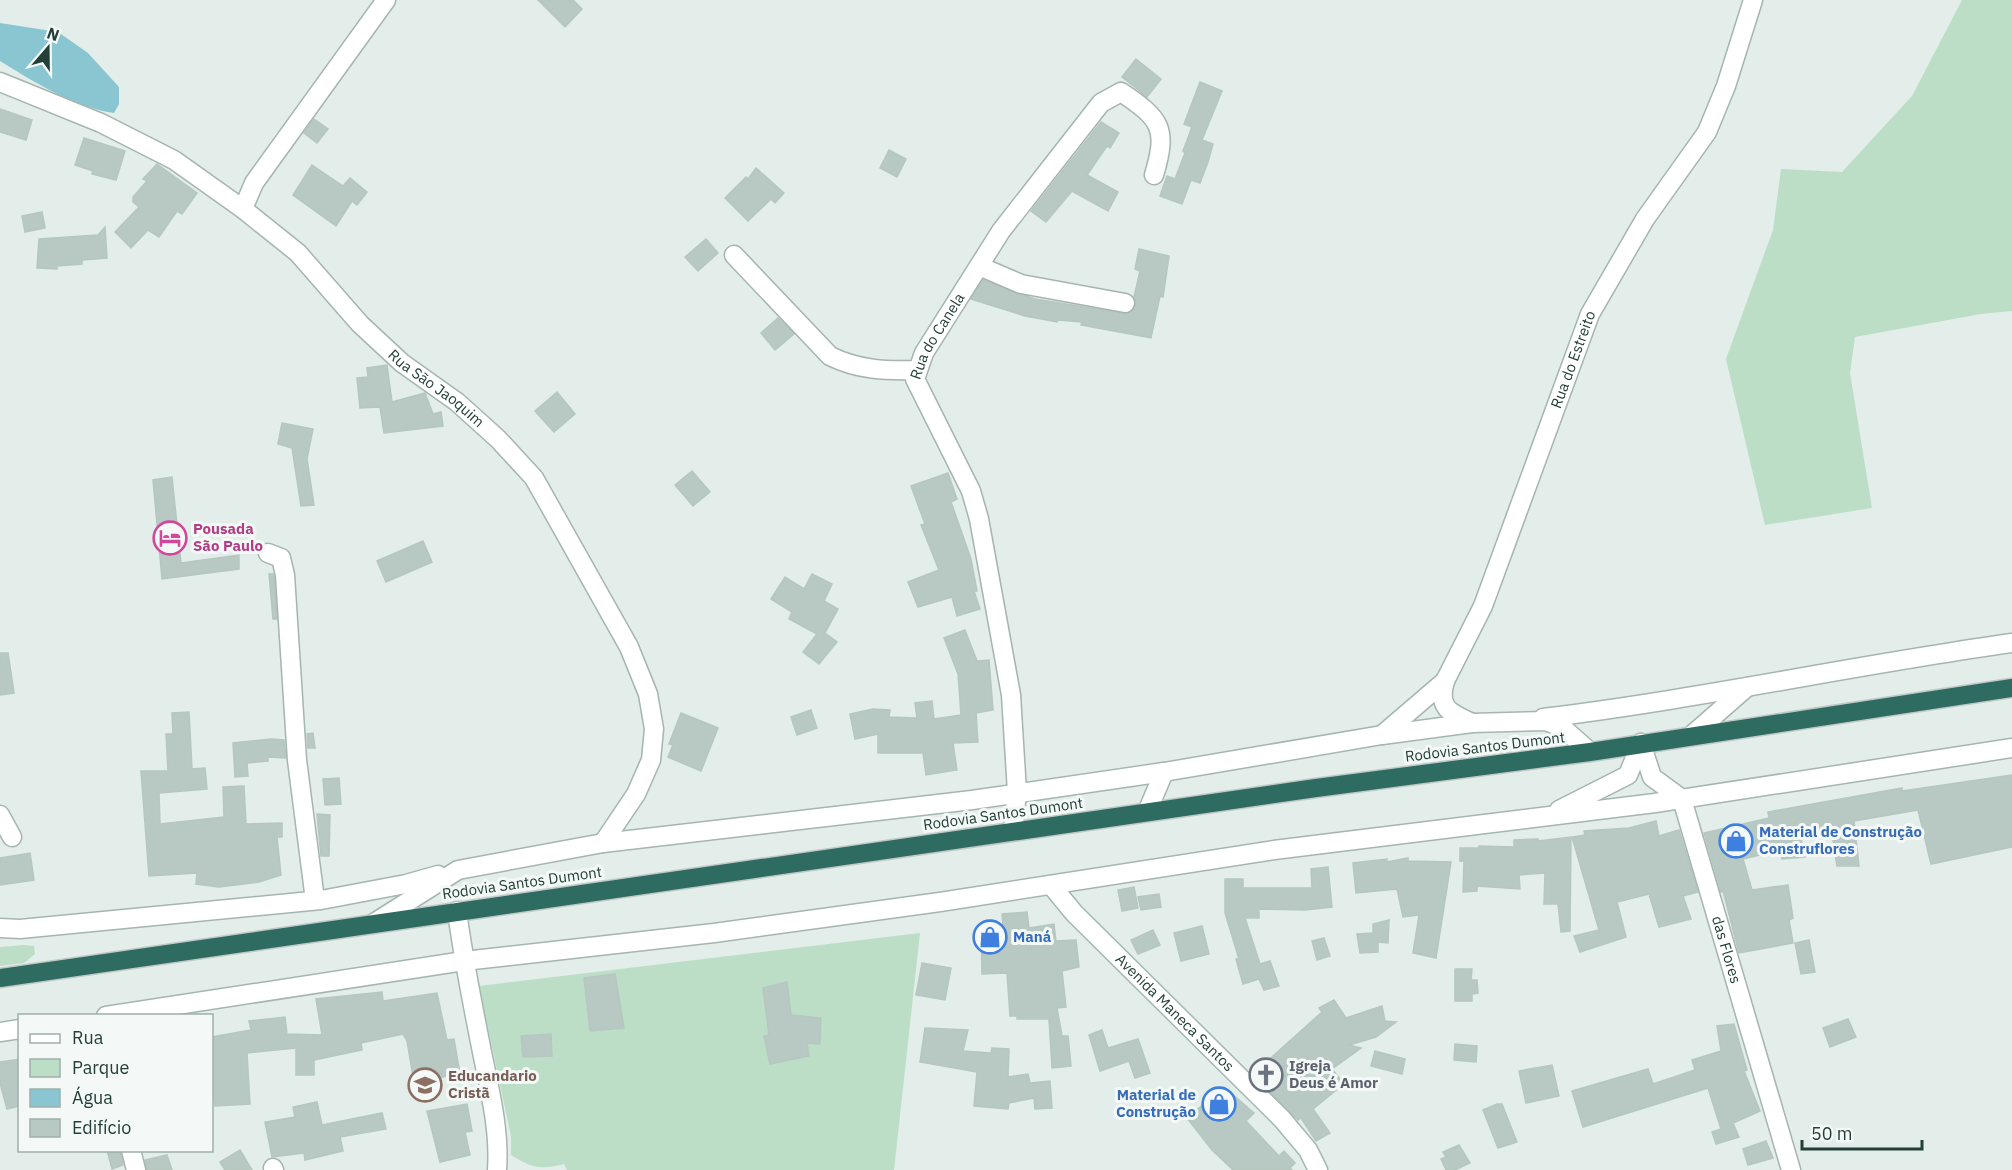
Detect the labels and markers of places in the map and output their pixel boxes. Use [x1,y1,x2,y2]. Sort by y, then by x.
place label: Pousada São Paulo [193,519,263,555]
hotel icon: Pousada São Paulo [152,520,188,556]
place label: Material de Construção Construflores [1759,822,1922,858]
shop icon: Material de Construção Construflores [1718,823,1754,859]
shop icon: Maná [972,919,1008,955]
place label: Maná [1013,927,1052,946]
place label: Igreja Deus é Amor [1289,1056,1378,1092]
church icon: Igreja Deus é Amor [1248,1057,1284,1093]
place label: Educandario Cristã [448,1066,537,1102]
school or university icon: Educandario Cristã [407,1067,443,1103]
place label: Material de Construção [1116,1085,1196,1121]
shop icon: Material de Construção [1201,1086,1237,1122]

